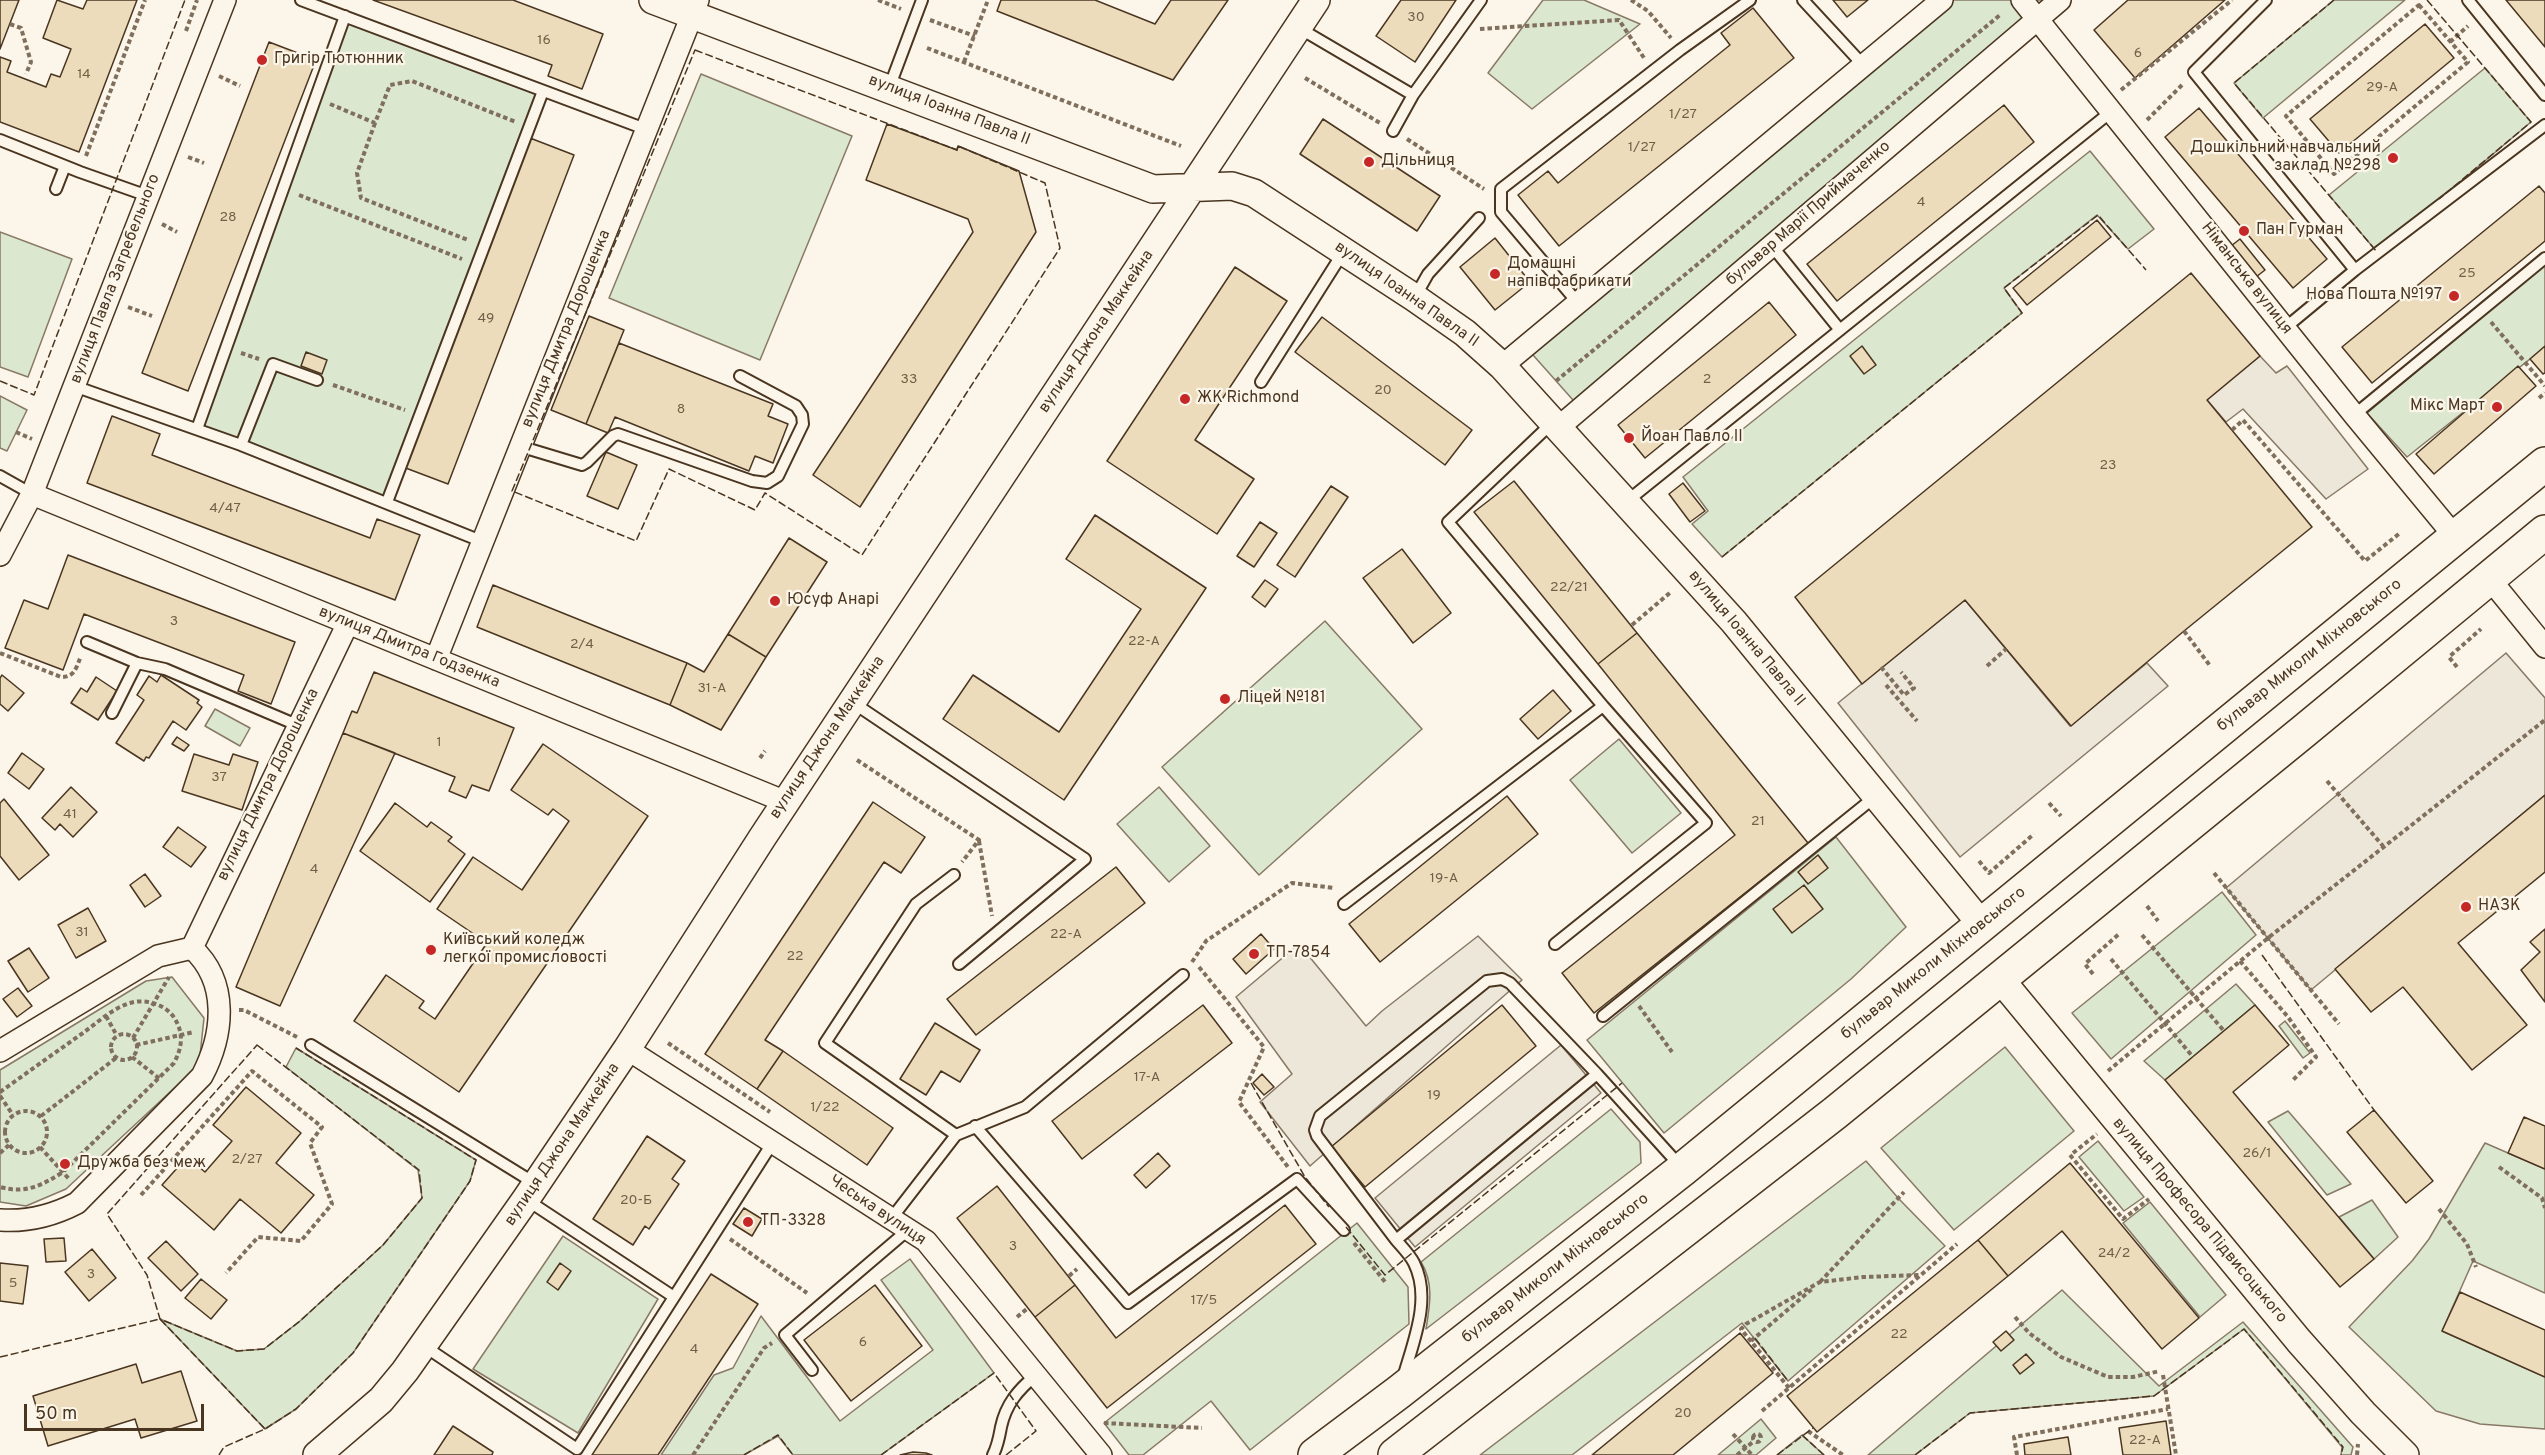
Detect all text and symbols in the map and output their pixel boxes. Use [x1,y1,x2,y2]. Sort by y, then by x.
house number: 30 [1407,10,1425,26]
house number: 16 [537,33,551,49]
house number: 6 [2134,46,2142,62]
place label: Григір Тютюнник [274,50,404,70]
marker: Григір Тютюнник [255,53,269,67]
house number: 14 [77,67,91,83]
street label: вулиця Іоанна Павла II [866,71,1032,151]
house number: 29-А [2366,80,2398,96]
house number: 1/27 [1669,107,1697,123]
street label: бульвар Марії Приймаченко [1723,137,1895,291]
place label: Дошкільний навчальний заклад №298 [2190,139,2381,177]
house number: 1/27 [1628,140,1656,156]
marker: Дошкільний навчальний заклад №298 [2386,151,2400,165]
place label: Дільниця [1381,152,1455,172]
marker: Дільниця [1362,155,1376,169]
street label: вулиця Павла Загребельного [67,172,165,386]
house number: 4 [1917,195,1925,211]
house number: 28 [219,210,237,226]
street label: Німанська вулиця [2196,219,2296,339]
place label: Пан Гурман [2256,221,2343,241]
marker: Пан Гурман [2237,224,2251,238]
street label: вулиця Дмитра Дорошенка [518,227,616,431]
street label: вулиця Іоанна Павла II [1330,238,1482,352]
street label: вулиця Джона Маккейна [1035,247,1159,417]
place label: Домашні напівфабрикати [1507,255,1631,293]
house number: 25 [2458,266,2476,282]
marker: Домашні напівфабрикати [1488,267,1502,281]
place label: Нова Пошта №197 [2306,286,2442,306]
marker: Нова Пошта №197 [2447,289,2461,303]
house number: 49 [478,311,494,327]
house number: 33 [901,372,917,388]
house number: 2 [1703,372,1711,388]
house number: 20 [1374,383,1392,399]
place label: ЖК Richmond [1197,389,1299,409]
marker: ЖК Richmond [1178,392,1192,406]
place label: Мікс Март [2410,397,2485,417]
marker: Мікс Март [2490,400,2504,414]
house number: 8 [677,402,685,418]
place label: Йоан Павло II [1641,428,1743,448]
marker: Йоан Павло II [1622,431,1636,445]
house number: 23 [2100,458,2116,474]
house number: 4/47 [209,501,241,517]
street label: вулиця Іоанна Павла II [1684,567,1808,711]
street label: бульвар Миколи Міхновського [2214,576,2406,736]
house number: 22/21 [1550,580,1588,596]
place label: Юсуф Анарі [787,591,879,611]
marker: Юсуф Анарі [768,594,782,608]
street label: вулиця Дмитра Годзенка [316,603,502,693]
house number: 3 [170,614,178,630]
house number: 22-А [1128,634,1160,650]
house number: 2/4 [570,637,594,653]
street label: вулиця Джона Маккейна [766,653,890,823]
house number: 31-А [697,681,727,697]
street label: вулиця Дмитра Дорошенка [214,686,324,884]
place label: Ліцей №181 [1237,689,1326,709]
marker: Ліцей №181 [1218,692,1232,706]
house number: 1 [436,735,442,751]
house number: 37 [211,770,227,786]
house number: 41 [63,807,77,823]
house number: 21 [1751,814,1765,830]
house number: 4 [310,862,318,878]
house number: 19-А [1430,871,1458,887]
street label: бульвар Миколи Міхновського [1838,884,2030,1044]
place label: НАЗК [2478,897,2520,917]
marker: НАЗК [2459,900,2473,914]
house number: 31 [75,925,89,941]
house number: 22-А [1050,927,1082,943]
place label: Київський коледж легкої промисловості [443,931,607,969]
marker: Київський коледж легкої промисловості [424,943,438,957]
place label: ТП-7854 [1266,944,1330,964]
marker: ТП-7854 [1247,947,1261,961]
house number: 22 [786,949,804,965]
street label: вулиця Джона Маккейна [501,1060,625,1230]
house number: 17-А [1134,1070,1160,1086]
house number: 19 [1427,1088,1441,1104]
house number: 1/22 [810,1100,840,1116]
street label: вулиця Професора Підвисоцького [2107,1115,2291,1327]
house number: 26/1 [2242,1146,2272,1162]
house number: 2/27 [231,1152,263,1168]
place label: Дружба без меж [77,1154,206,1174]
marker: Дружба без меж [58,1157,72,1171]
street label: Чеська вулиця [825,1172,929,1250]
street label: бульвар Миколи Міхновського [1459,1190,1653,1348]
house number: 20-Б [620,1193,652,1209]
place label: ТП-3328 [760,1212,826,1232]
marker: ТП-3328 [741,1215,755,1229]
house number: 3 [1009,1239,1017,1255]
house number: 24/2 [2098,1246,2130,1262]
house number: 3 [87,1267,95,1283]
house number: 5 [9,1276,17,1292]
house number: 17/5 [1191,1293,1217,1309]
house number: 22 [1890,1327,1908,1343]
house number: 6 [859,1335,867,1351]
house number: 4 [690,1342,698,1358]
scale bar [27,1392,207,1430]
text: 50 m [35,1403,77,1426]
house number: 20 [1674,1406,1692,1422]
house number: 22-А [2129,1433,2161,1449]

